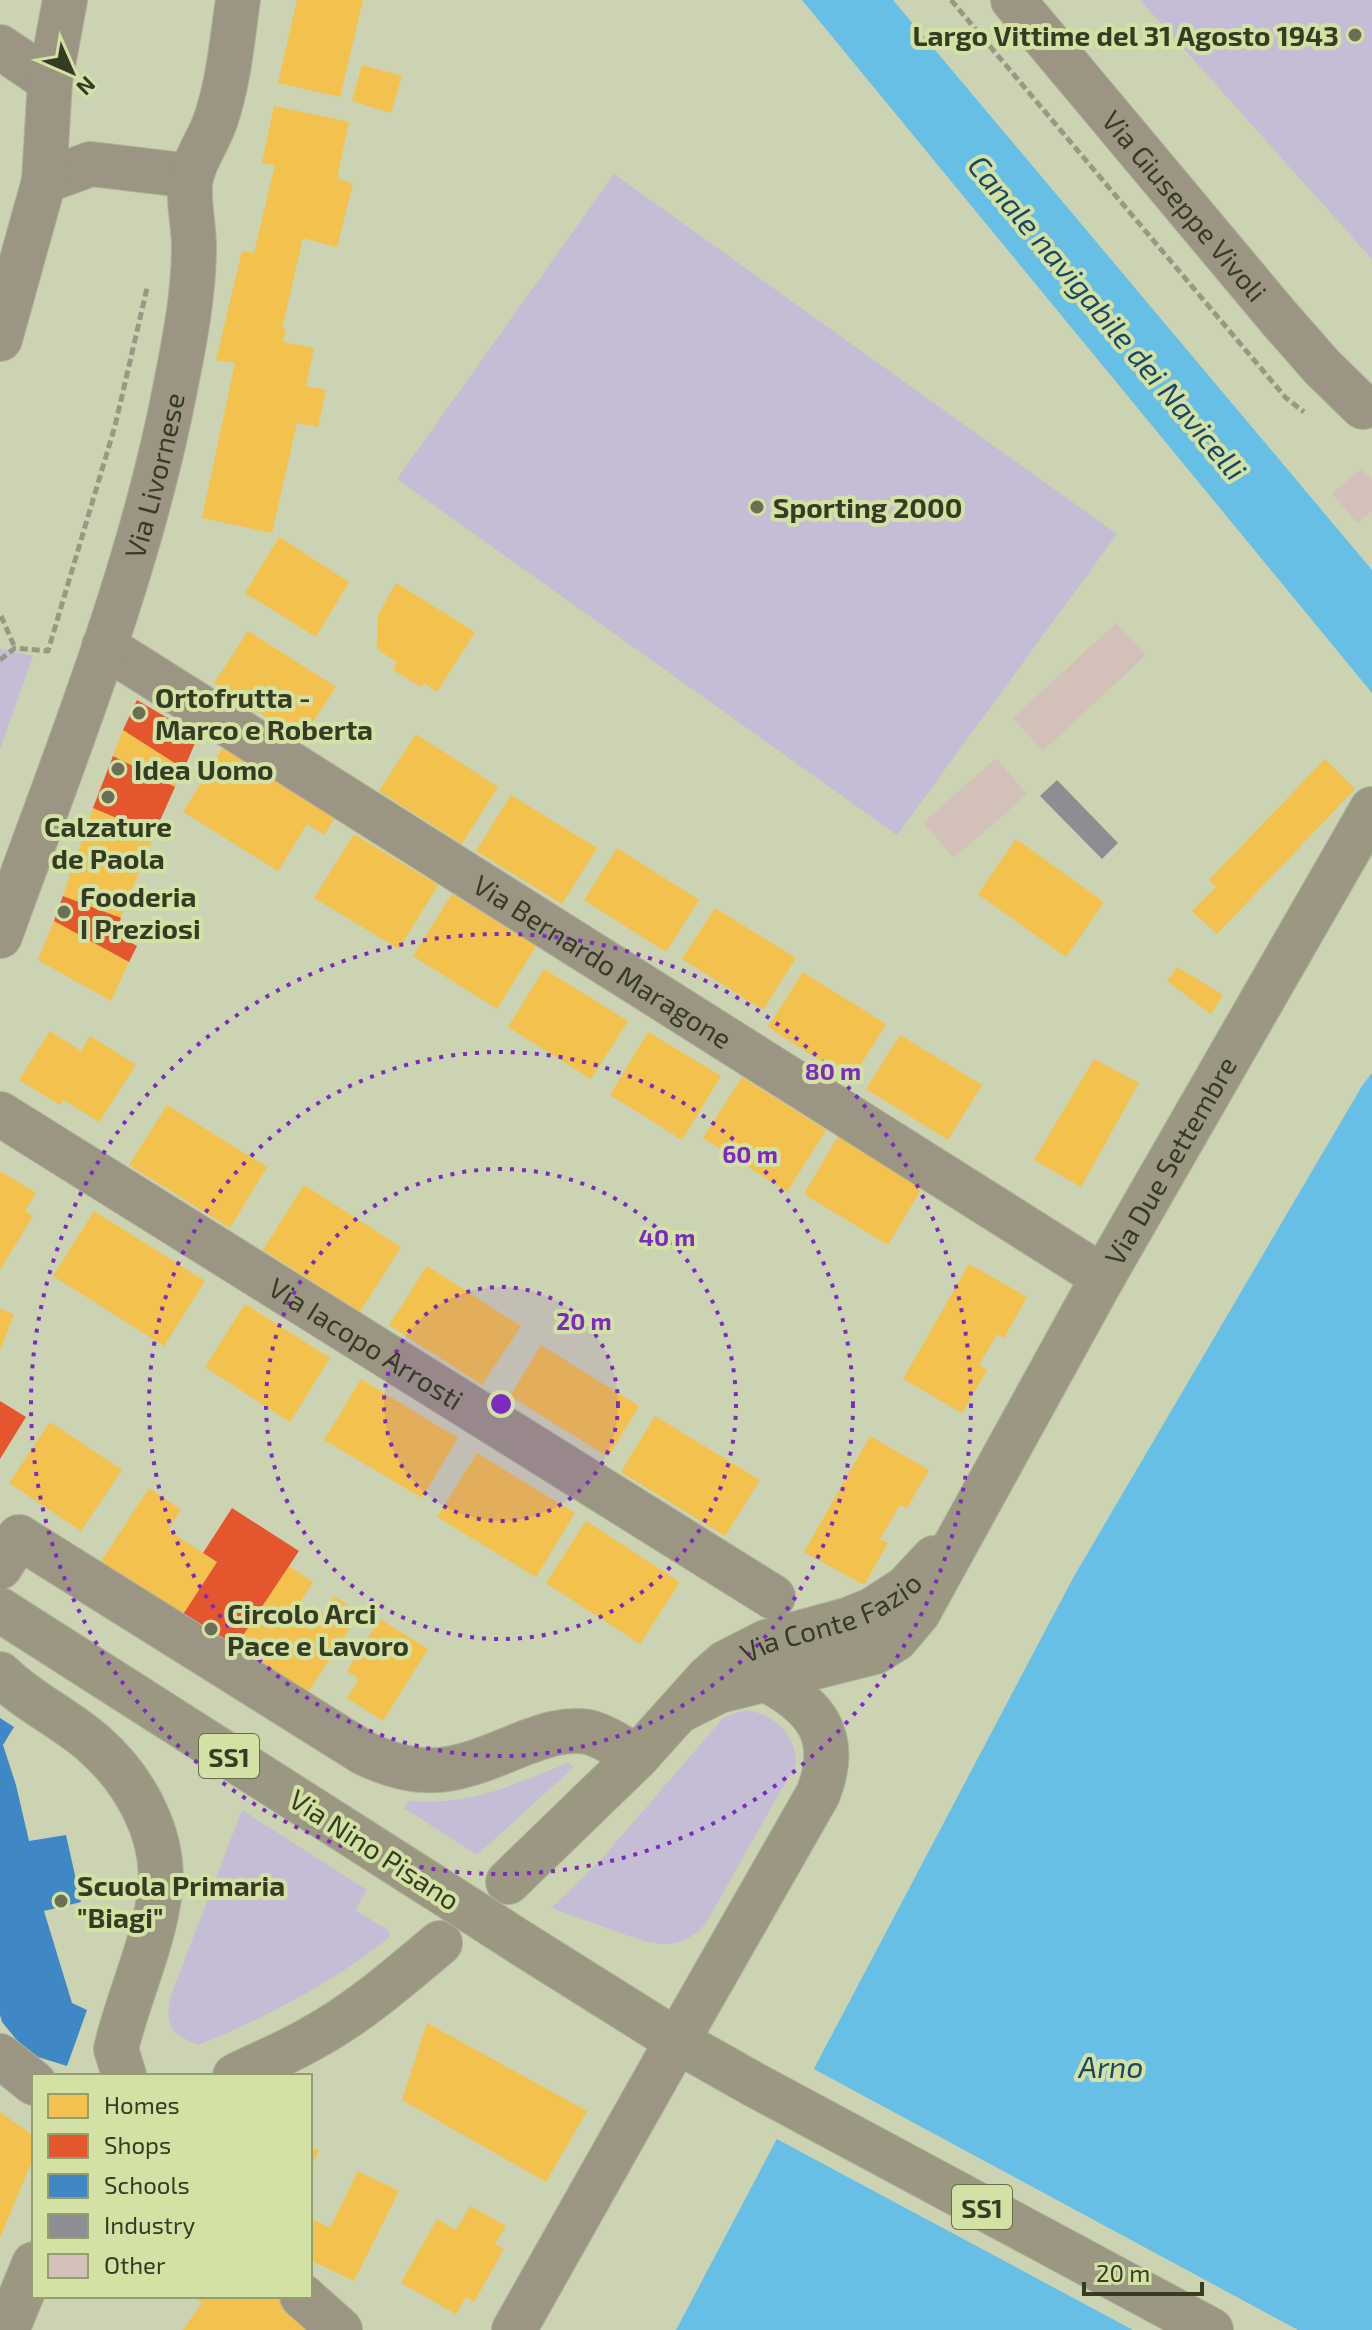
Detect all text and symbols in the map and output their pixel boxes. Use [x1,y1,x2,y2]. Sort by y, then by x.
place label: Largo Vittime del 31 Agosto 1943 [913,18,1339,52]
marker: Largo Vittime del 31 Agosto 1943 [1346,26,1364,44]
north arrow [32,32,112,112]
text: N [72,72,102,102]
street label: Via Giuseppe Vivoli [1095,103,1274,308]
water label: Canale navigabile dei Navicelli [962,147,1254,487]
street label: Via Livornese [117,390,191,562]
place label: Sporting 2000 [773,490,962,524]
marker: Sporting 2000 [748,498,766,516]
place label: Ortofrutta - Marco e Roberta [155,680,373,746]
marker: Ortofrutta - Marco e Roberta [130,704,148,722]
place label: Idea Uomo [134,752,274,786]
marker: Idea Uomo [109,760,127,778]
marker: Calzature de Paola [99,788,117,806]
place label: Calzature de Paola [44,809,172,875]
street label: Via Bernardo Maragone [467,867,738,1055]
place label: Fooderia I Preziosi [80,879,201,945]
marker: Fooderia I Preziosi [55,903,73,921]
street label: Via Due Settembre [1097,1050,1243,1271]
text: 80 m [805,1056,861,1085]
text: 60 m [722,1139,778,1168]
text: 40 m [639,1222,695,1251]
street label: Via Iacopo Arrosti [263,1269,470,1416]
text: 20 m [556,1306,612,1335]
centre of rings [487,1390,515,1418]
street label: Via Conte Fazio [734,1566,928,1669]
place label: Circolo Arci Pace e Lavoro [227,1596,409,1662]
marker: Circolo Arci Pace e Lavoro [202,1620,220,1638]
road number: SS1 [199,1734,259,1778]
street label: Via Nino Pisano [284,1781,466,1917]
place label: Scuola Primaria "Biagi" [77,1868,285,1934]
marker: Scuola Primaria "Biagi" [52,1892,70,1910]
water label: Arno [1078,2048,1143,2084]
legend [32,2074,312,2298]
text: Homes [104,2090,180,2119]
text: Shops [104,2130,171,2159]
text: Schools [104,2170,190,2199]
road number: SS1 [952,2185,1012,2229]
text: Industry [104,2210,196,2239]
scale bar [1084,2246,1202,2296]
text: Other [104,2250,166,2279]
text: 20 m [1096,2258,1150,2287]

